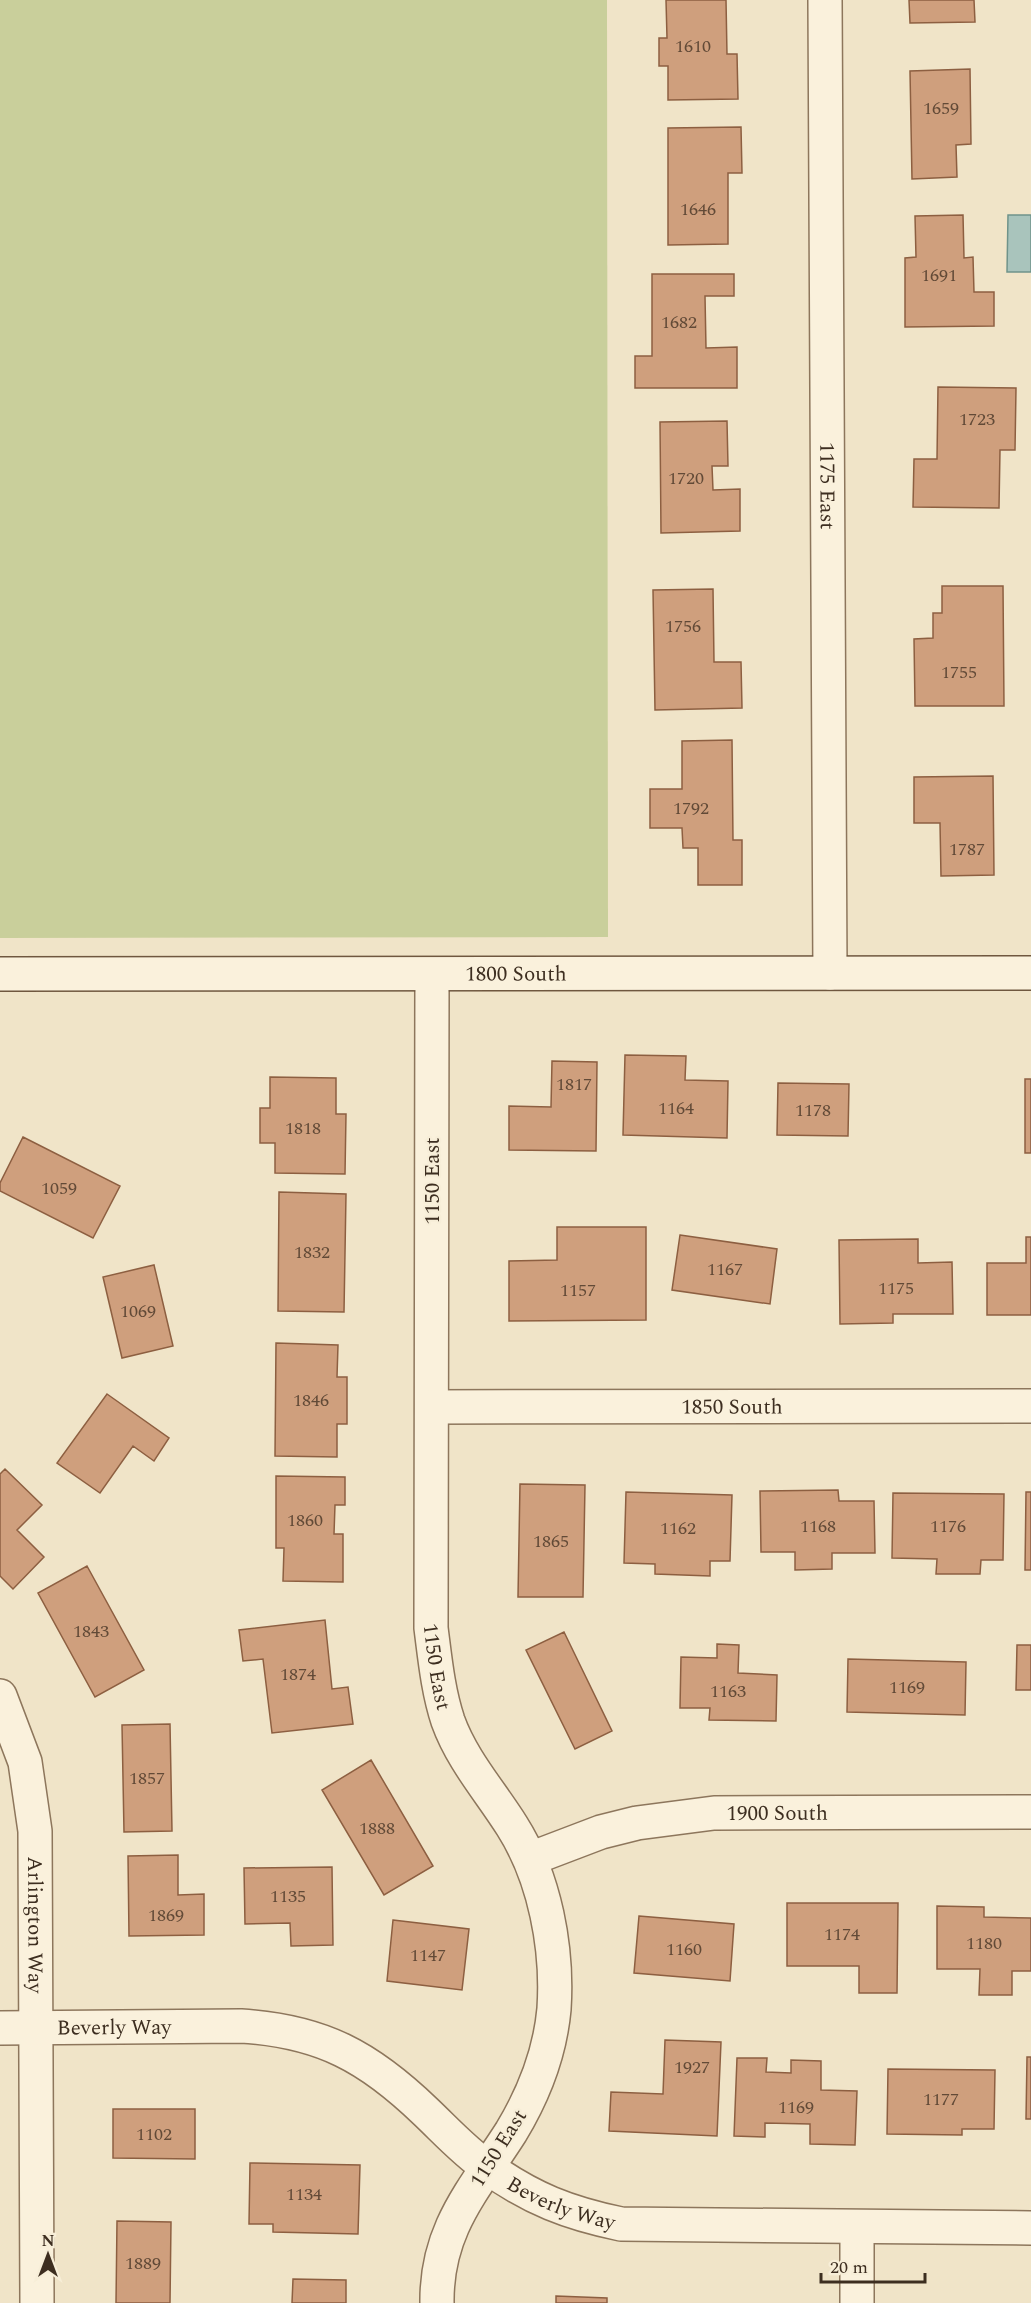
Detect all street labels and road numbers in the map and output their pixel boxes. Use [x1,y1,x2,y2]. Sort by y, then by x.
street label: 1175 East [810,442,843,530]
street label: 1800 South [465,958,567,991]
street label: 1150 East [417,1137,449,1225]
street label: 1850 South [681,1391,783,1424]
street label: 1150 East [414,1621,459,1714]
street label: 1900 South [726,1798,828,1830]
street label: Arlington Way [18,1856,51,1994]
street label: Beverly Way [56,2012,172,2045]
street label: 1150 East [462,2103,536,2194]
street label: Beverly Way [500,2169,619,2240]

